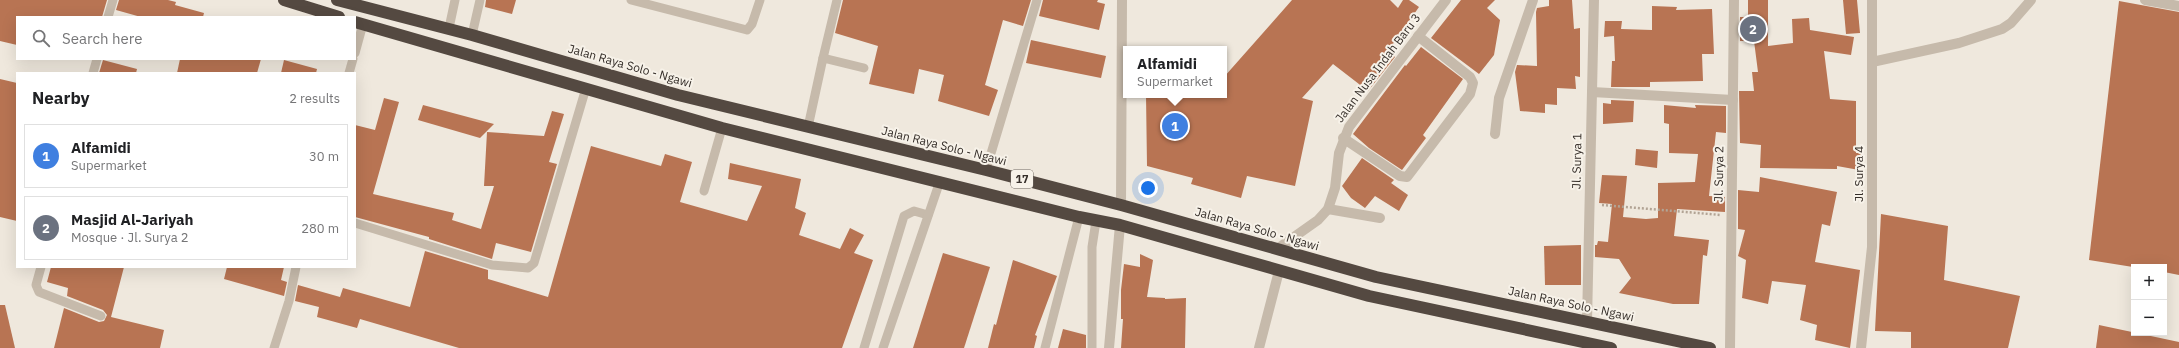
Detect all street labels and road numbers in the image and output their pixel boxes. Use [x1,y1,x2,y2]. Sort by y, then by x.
street label: Jalan Nusa Indah Baru 3 [1332,10,1423,125]
street label: Jalan Raya Solo - Ngawi [566,41,694,90]
street label: Jalan Raya Solo - Ngawi [880,123,1008,168]
street label: Jl. Surya 1 [1569,133,1584,189]
street label: Jl. Surya 2 [1711,146,1726,202]
street label: Jl. Surya 4 [1851,146,1866,202]
road number: 17 [1011,170,1033,188]
street label: Jalan Raya Solo - Ngawi [1193,204,1321,253]
street label: Jalan Raya Solo - Ngawi [1507,283,1635,324]

